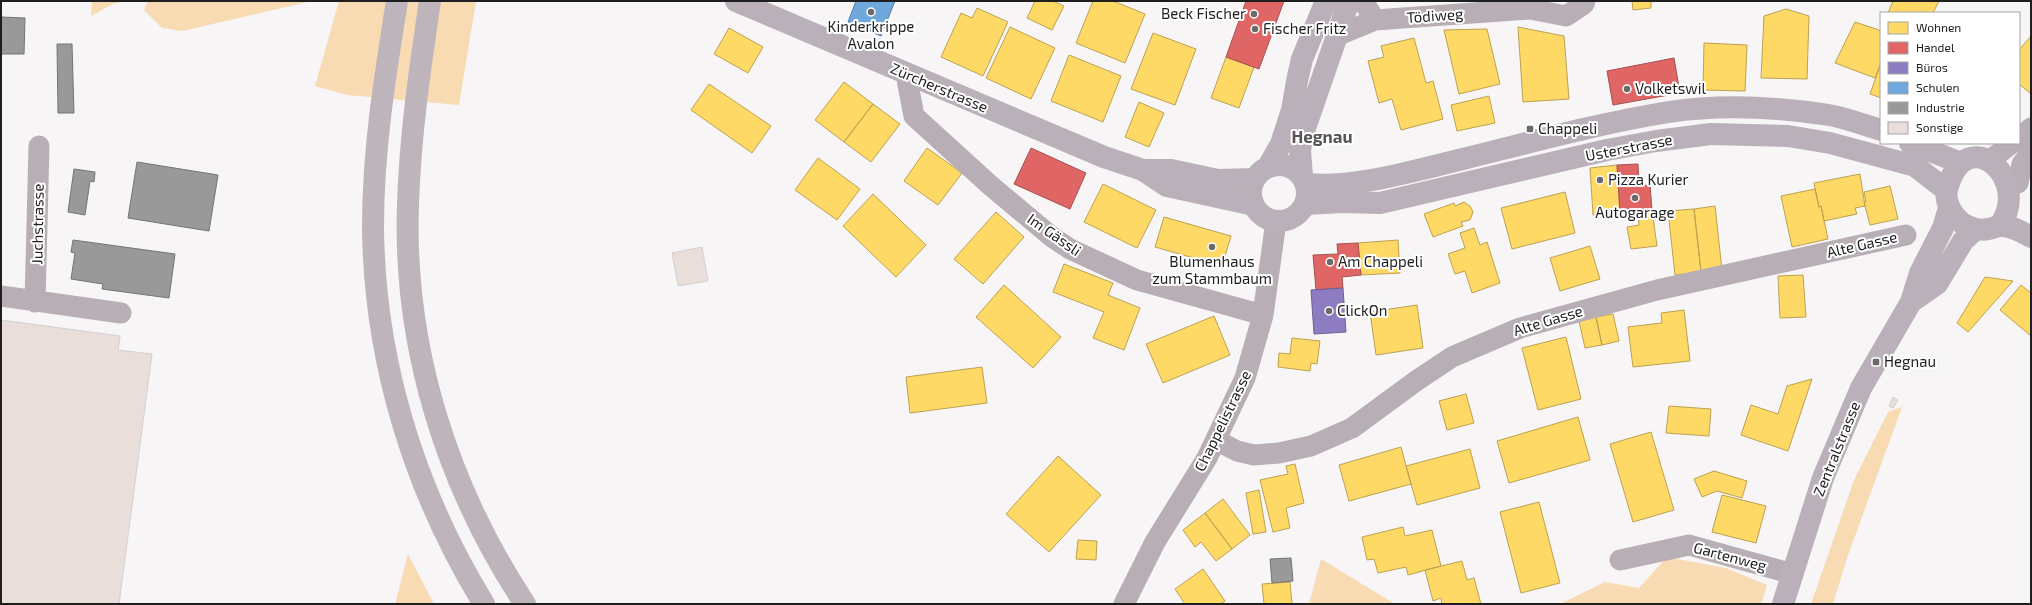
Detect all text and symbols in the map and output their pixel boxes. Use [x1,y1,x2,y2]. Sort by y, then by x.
place label: Beck Fischer [1161,4,1246,22]
street label: Tödiweg [1406,4,1464,26]
marker: Kinderkrippe Avalon [866,7,876,17]
marker: Beck Fischer [1249,9,1259,19]
legend [1880,12,2020,144]
place label: Kinderkrippe Avalon [828,17,914,52]
place label: Fischer Fritz [1263,19,1347,37]
text: Wohnen [1916,20,1961,34]
marker: Fischer Fritz [1250,24,1260,34]
text: Handel [1916,40,1955,54]
street label: Zürcherstrasse [888,59,991,116]
text: Büros [1916,60,1948,74]
place label: Volketswil [1635,79,1706,97]
text: Schulen [1916,80,1959,94]
marker: Volketswil [1622,84,1632,94]
text: Industrie [1916,100,1965,114]
place label: Chappeli [1538,119,1597,137]
text: Sonstige [1916,120,1963,134]
marker: Chappeli [1525,124,1535,134]
district label: Hegnau [1291,126,1353,146]
street label: Usterstrasse [1584,130,1674,164]
place label: Pizza Kurier [1608,170,1689,188]
marker: Pizza Kurier [1595,175,1605,185]
street label: Juchstrasse [27,184,47,264]
marker: Autogarage [1630,193,1640,203]
place label: Autogarage [1595,203,1675,221]
street label: Im Gässli [1024,209,1085,259]
street label: Alte Gasse [1825,227,1899,261]
marker: Blumenhaus zum Stammbaum [1207,242,1217,252]
place label: Blumenhaus zum Stammbaum [1152,252,1272,287]
place label: Am Chappeli [1338,252,1423,270]
marker: Am Chappeli [1325,257,1335,267]
place label: ClickOn [1337,301,1387,319]
street label: Alte Gasse [1511,301,1585,339]
marker: ClickOn [1324,306,1334,316]
place label: Hegnau [1884,352,1936,370]
marker: Hegnau [1871,357,1881,367]
street label: Chappelistrasse [1190,367,1254,474]
street label: Zentralstrasse [1809,399,1863,499]
street label: Gartenweg [1692,538,1769,575]

